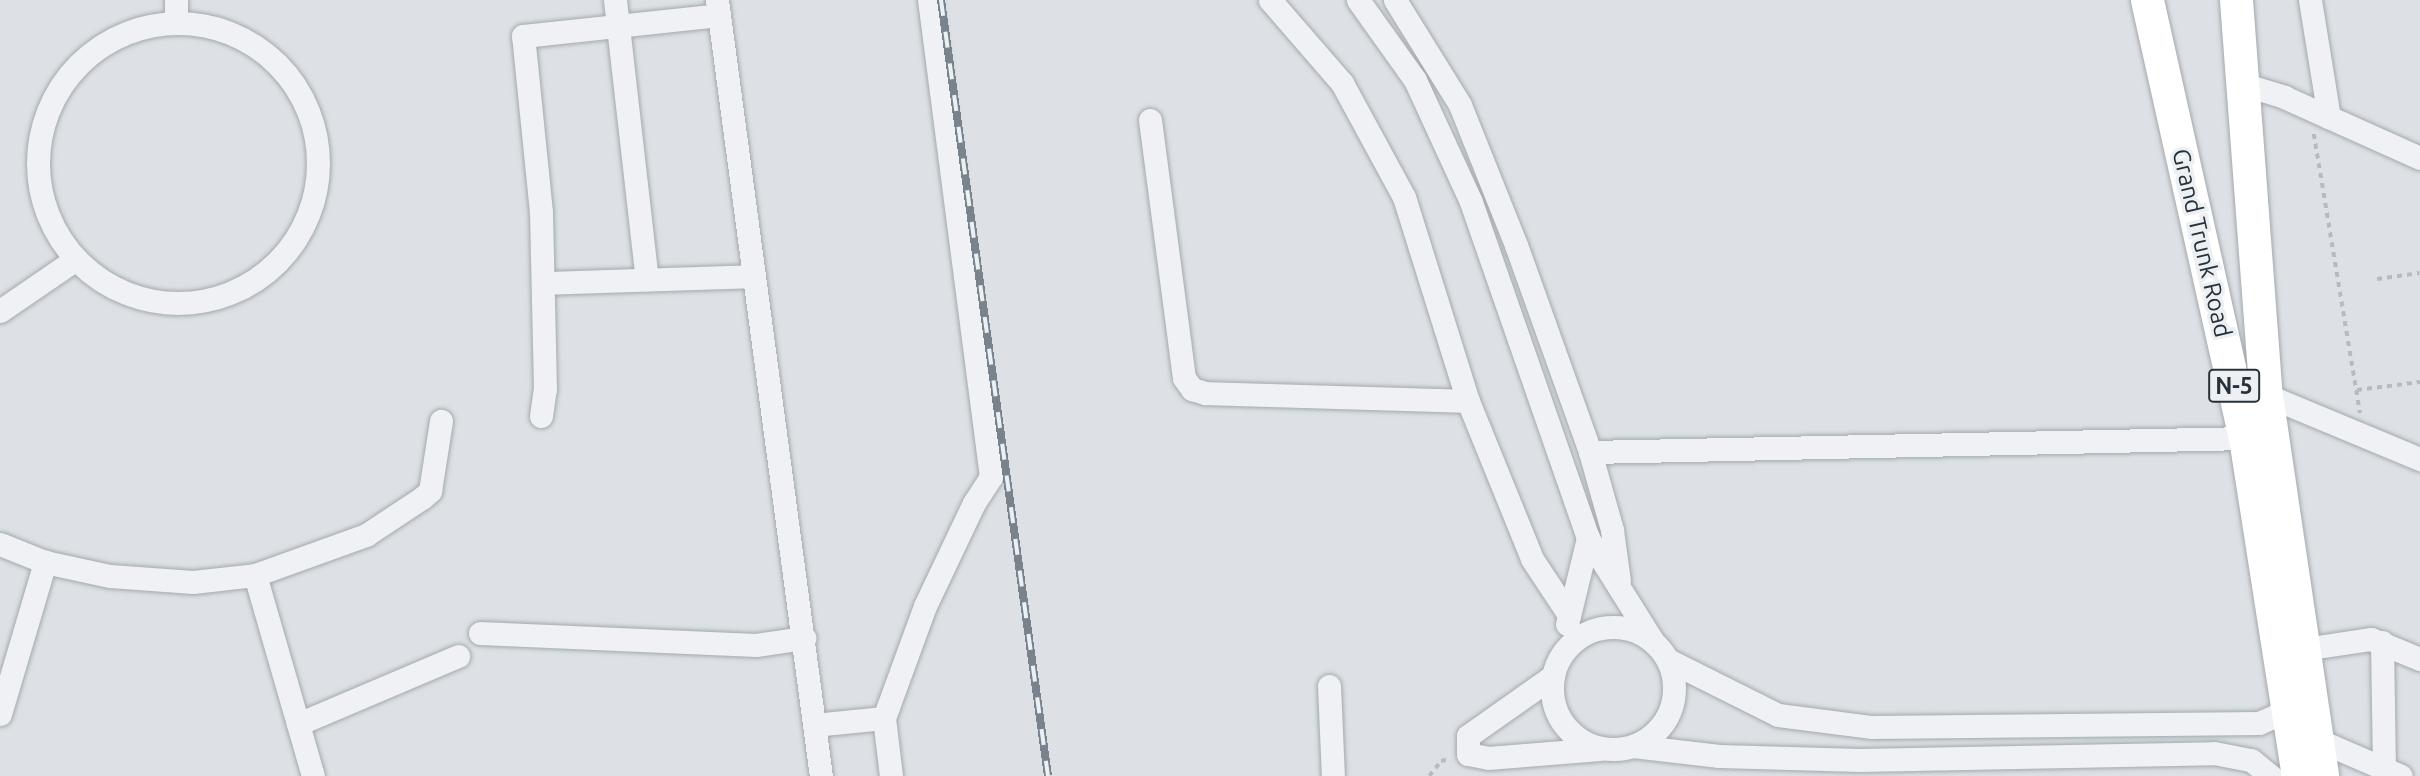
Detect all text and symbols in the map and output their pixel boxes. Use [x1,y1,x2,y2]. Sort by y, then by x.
street label: Grand Trunk Road [2166,146,2238,340]
road number: N-5 [2208,366,2260,406]

